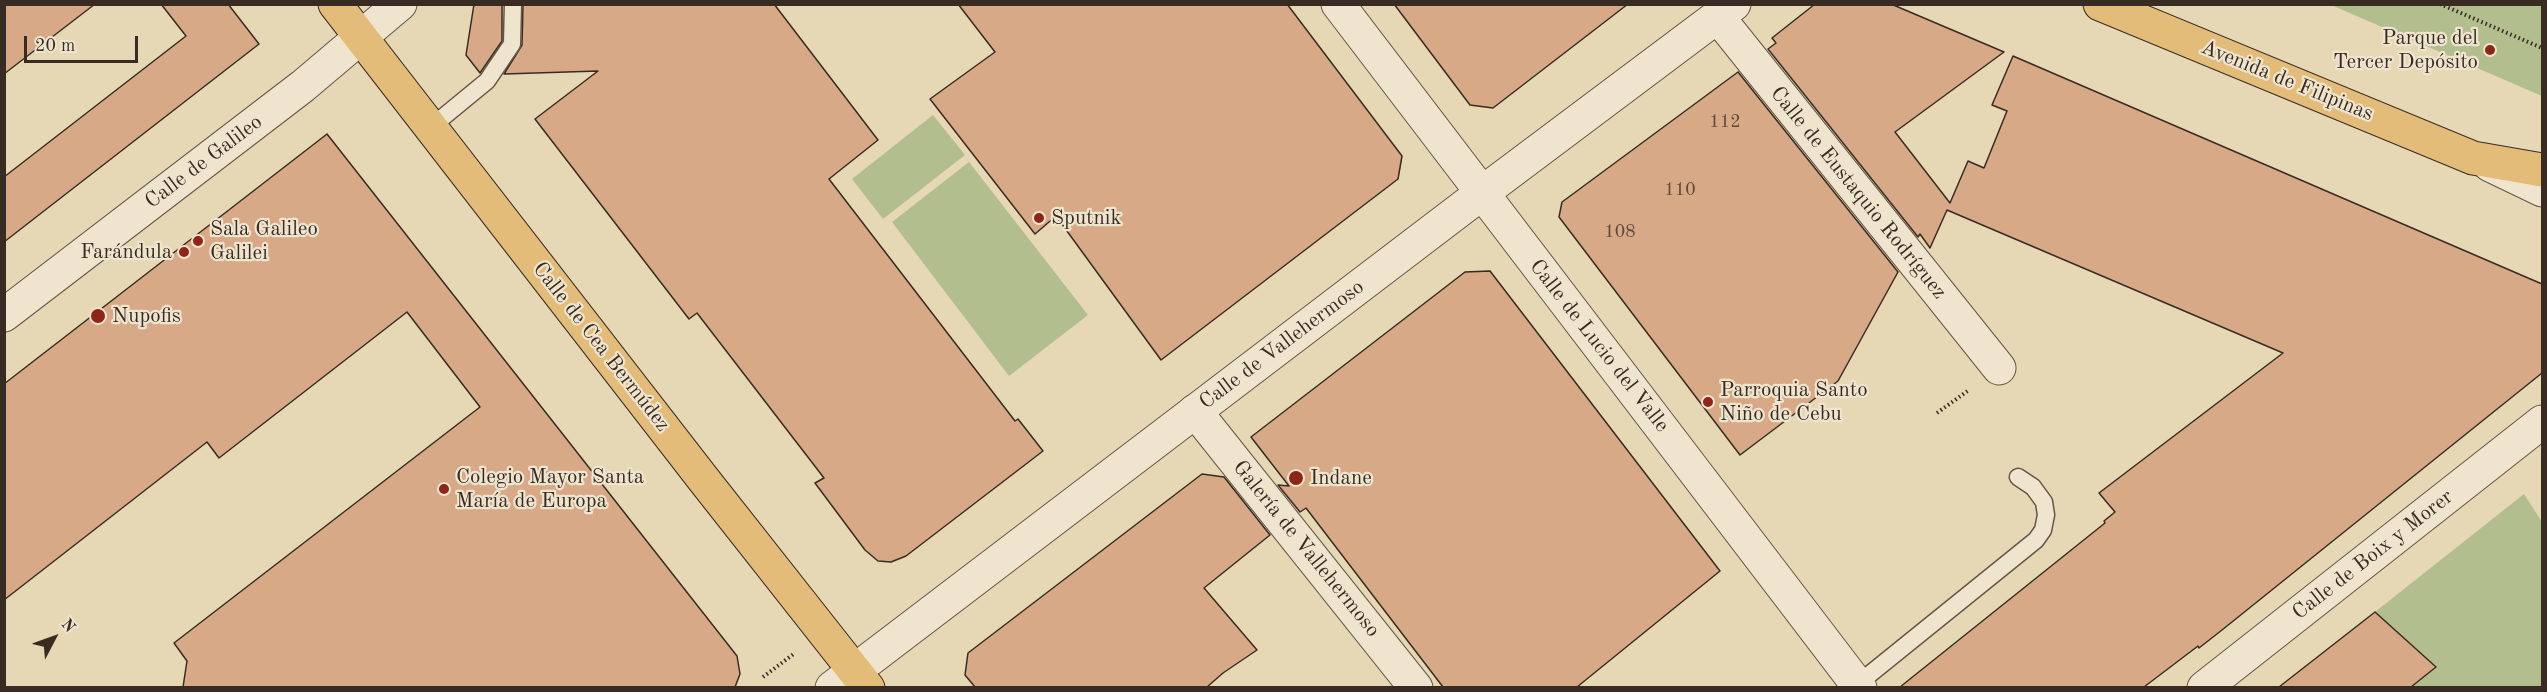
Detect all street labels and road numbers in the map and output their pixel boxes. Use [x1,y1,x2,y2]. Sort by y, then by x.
street label: Avenida de Filipinas [2197,35,2377,127]
street label: Calle de Eustaquio Rodríguez [1764,82,1952,304]
street label: Calle de Galileo [140,110,268,214]
street label: Calle de Lucio del Valle [1524,255,1674,437]
street label: Calle de Cea Bermúdez [527,257,675,437]
street label: Calle de Vallehermoso [1195,275,1369,415]
street label: Galería de Vallehermoso [1227,456,1385,642]
street label: Calle de Boix y Morer [2288,484,2458,626]

